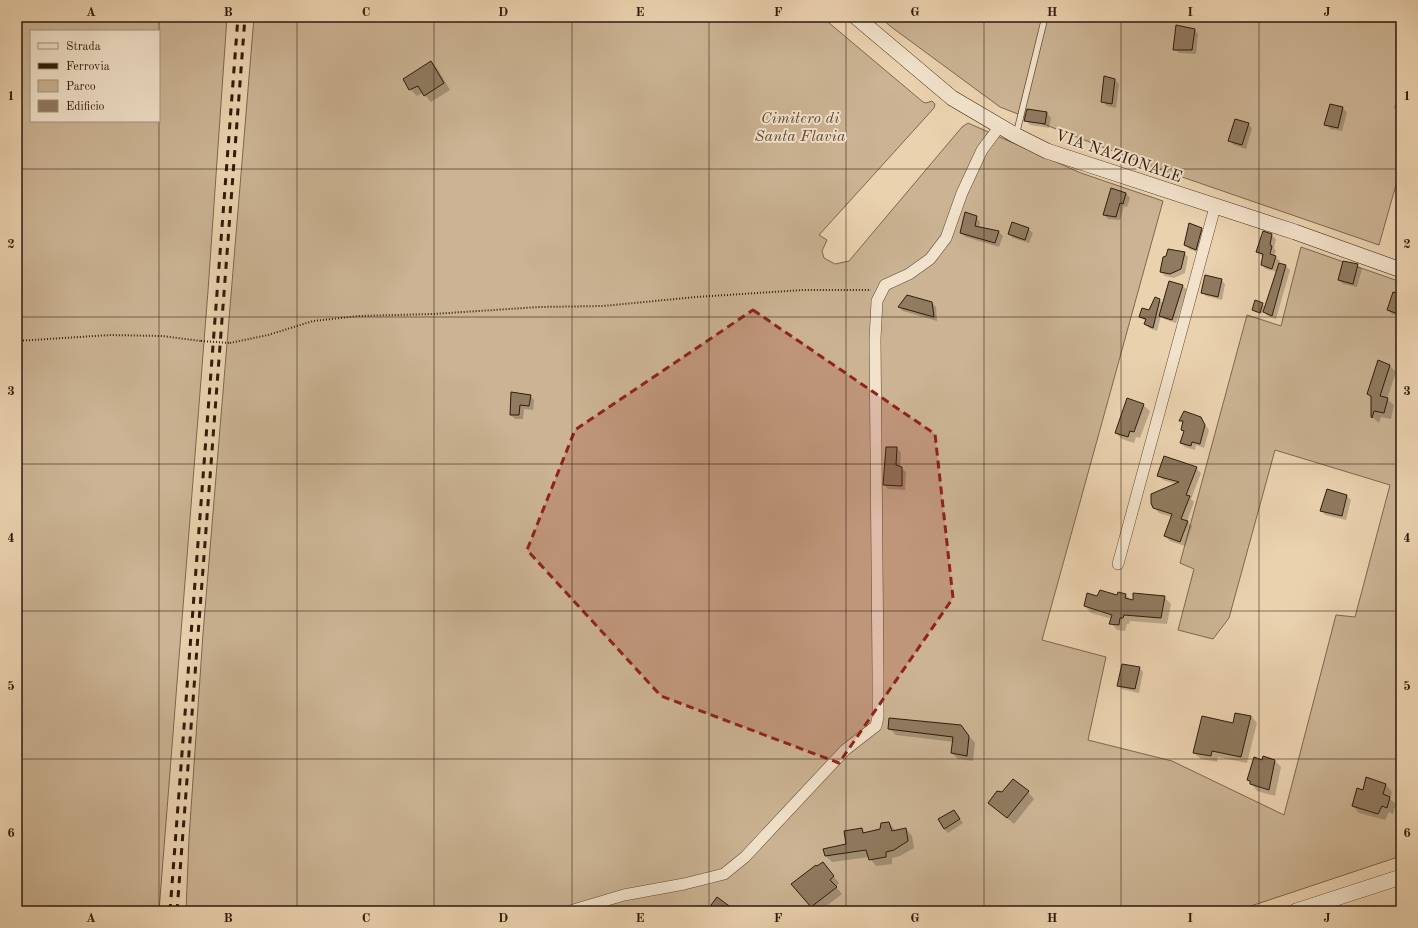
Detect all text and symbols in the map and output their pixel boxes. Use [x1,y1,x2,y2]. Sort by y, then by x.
text: A [86,6,96,19]
text: B [223,6,233,19]
text: C [362,6,370,19]
text: D [498,6,508,19]
text: E [636,6,645,19]
text: F [774,6,783,19]
text: G [910,6,920,19]
text: H [1047,6,1058,19]
text: I [1187,6,1193,19]
text: J [1323,6,1331,19]
legend [30,30,160,122]
text: Strada [66,41,101,53]
text: Ferrovia [66,61,110,73]
text: Parco [66,81,96,93]
text: 1 [7,90,15,103]
text: 1 [1403,90,1411,103]
text: Edificio [66,101,105,113]
park label: Cimitero di Santa Flavia [754,111,846,145]
street label: VIA NAZIONALE [1053,128,1184,186]
text: 2 [7,238,15,251]
text: 2 [1403,238,1411,251]
text: 3 [7,385,15,398]
text: 3 [1403,385,1411,398]
text: 4 [7,532,15,545]
text: 4 [1403,532,1411,545]
text: 5 [7,680,15,693]
text: 5 [1403,680,1411,693]
text: 6 [7,827,15,840]
text: 6 [1403,827,1411,840]
text: A [86,912,96,925]
text: B [223,912,233,925]
text: C [362,912,370,925]
text: D [498,912,508,925]
text: E [636,912,645,925]
text: F [774,912,783,925]
text: G [910,912,920,925]
text: H [1047,912,1058,925]
text: I [1187,912,1193,925]
text: J [1323,912,1331,925]

